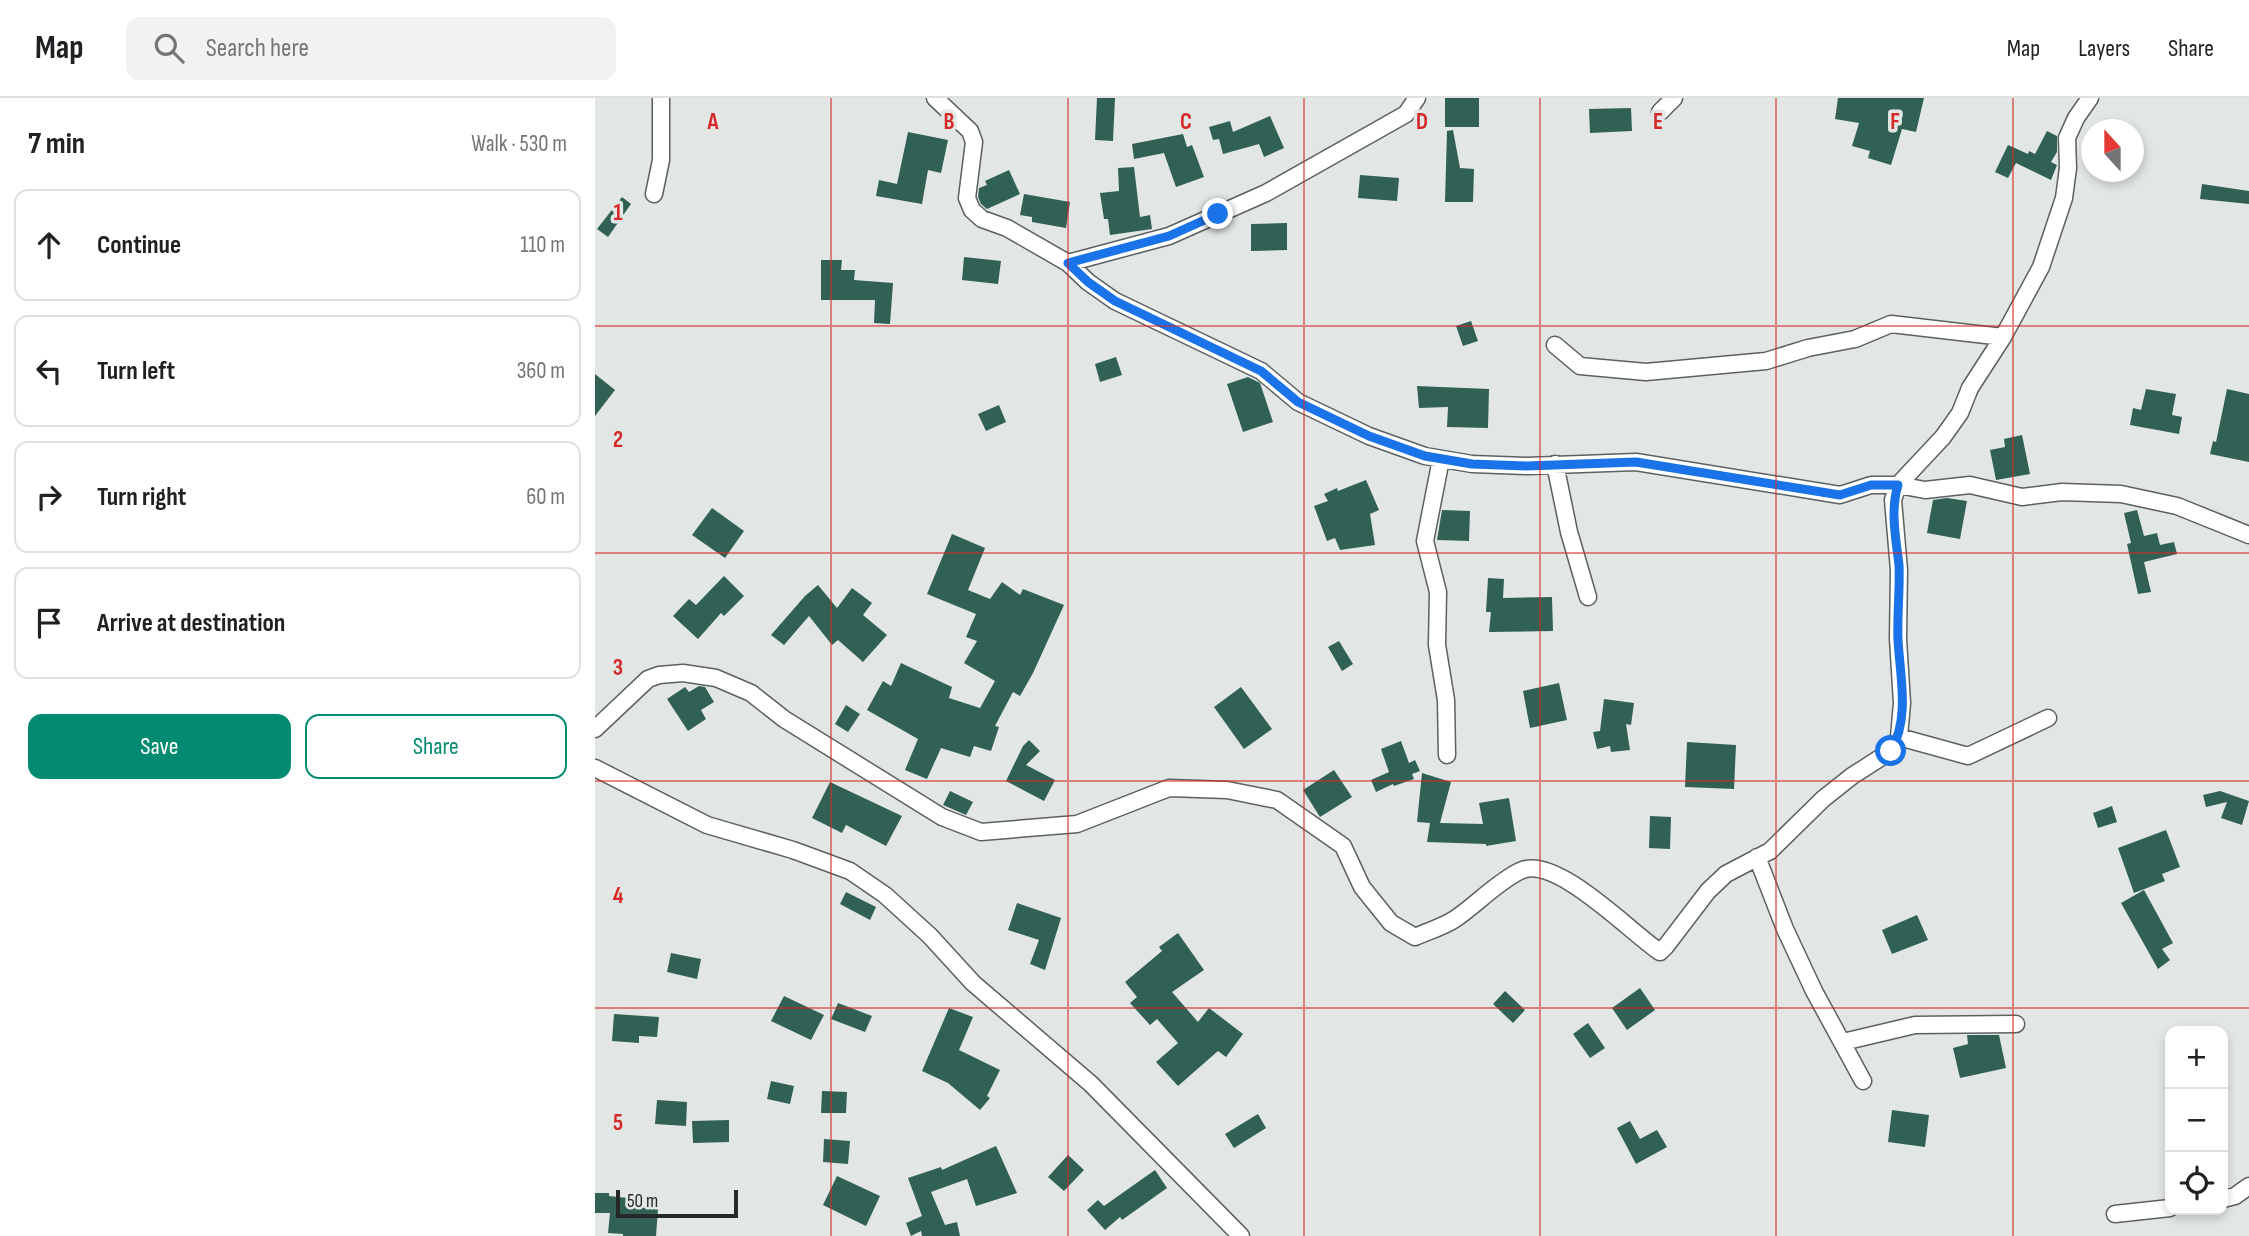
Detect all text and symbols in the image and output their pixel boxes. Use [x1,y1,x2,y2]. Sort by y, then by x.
search box [126,17,616,80]
text: Map [35,28,84,68]
icon: search [150,29,188,67]
text: Search here [206,33,309,64]
text: Map [2007,34,2040,63]
text: Layers [2078,34,2130,63]
text: Share [2168,34,2214,63]
text: A [707,108,720,136]
text: B [944,108,955,136]
text: C [1180,108,1192,136]
text: D [1416,108,1428,136]
text: E [1653,108,1663,136]
text: F [1890,108,1900,136]
north arrow [2081,119,2144,182]
text: 7 min [28,126,85,162]
text: Walk · 530 m [471,130,567,158]
route end [1202,198,1233,229]
text: 1 [613,199,623,227]
icon: ahead [30,226,68,264]
text: Continue [97,230,181,261]
text: 110 m [520,231,565,259]
icon: left [30,352,68,390]
text: Turn left [97,356,175,387]
text: 360 m [517,357,565,385]
text: 2 [613,426,623,454]
icon: right [30,478,68,516]
text: Turn right [97,482,186,513]
text: 60 m [526,483,565,511]
icon: arrive [30,604,68,642]
text: Arrive at destination [97,608,285,639]
text: 3 [613,654,623,682]
button: Save [28,714,291,779]
button: Share [305,714,567,779]
route start [1875,735,1906,766]
text: 4 [613,882,624,910]
map controls [2165,1026,2228,1215]
button: + [2165,1026,2228,1089]
button: − [2165,1089,2228,1152]
text: 5 [613,1109,623,1137]
button: locate [2165,1152,2228,1215]
scale bar [616,1187,739,1219]
text: 50 m [627,1190,658,1213]

